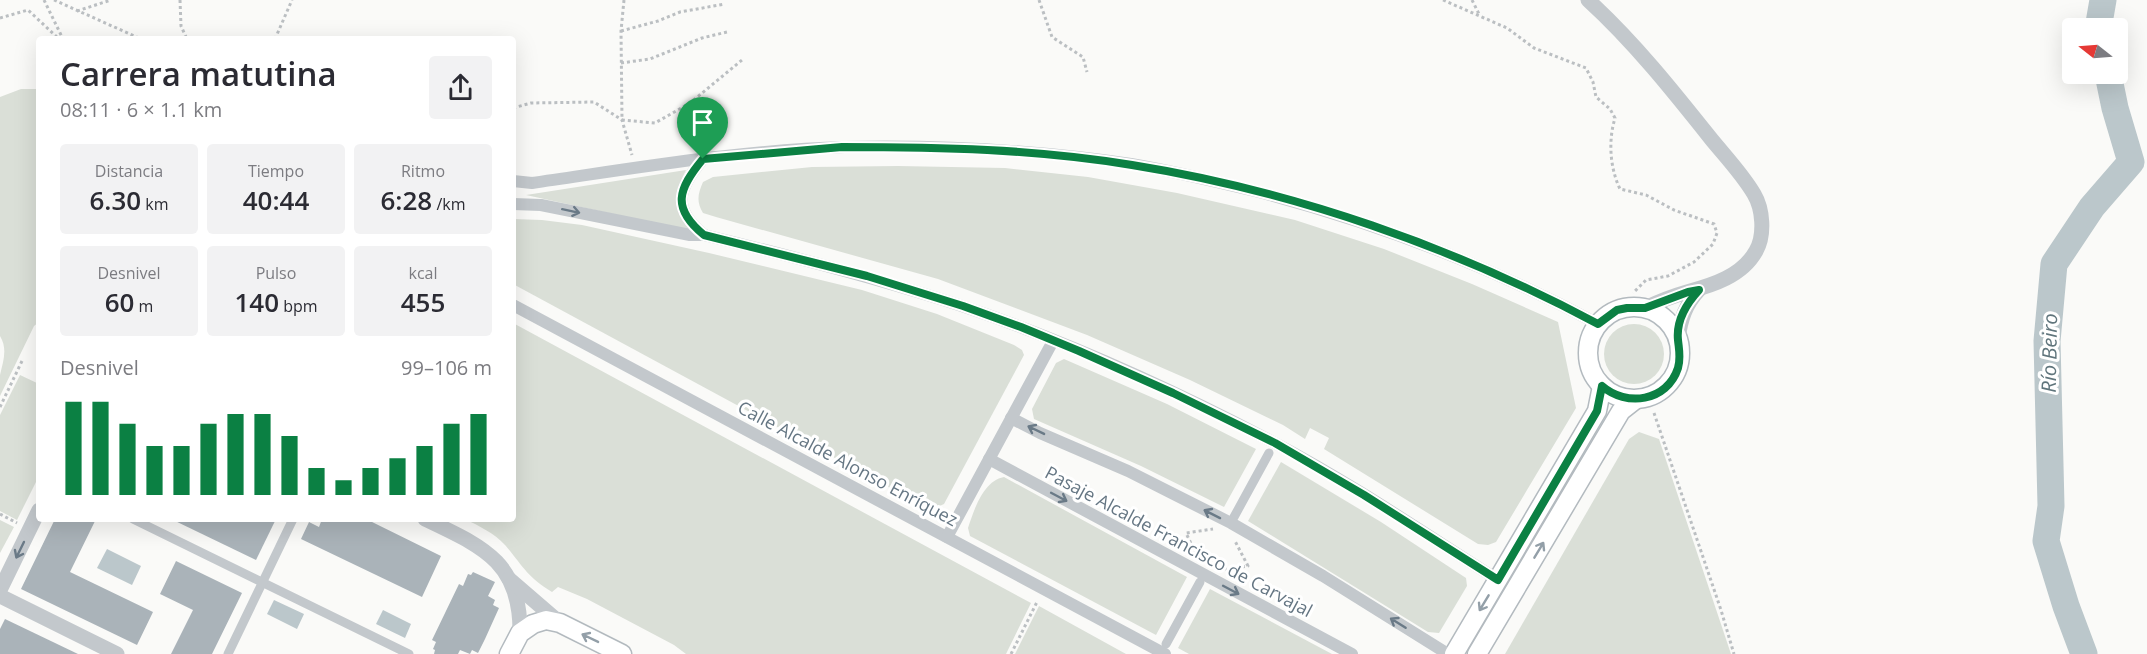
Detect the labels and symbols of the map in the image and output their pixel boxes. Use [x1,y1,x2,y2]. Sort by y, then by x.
north arrow [2062,18,2128,84]
pin [677,97,728,159]
one-way arrow [561,206,580,217]
water label: Río Beiro [2035,313,2063,393]
street label: Calle Alcalde Alonso Enríquez [734,395,962,531]
one-way arrow [1027,424,1045,435]
street label: Pasaje Alcalde Francisco de Carvajal [1041,460,1317,622]
one-way arrow [1050,491,1067,503]
one-way arrow [1203,507,1221,519]
one-way arrow [13,541,25,559]
one-way arrow [1533,542,1545,559]
one-way arrow [1221,585,1239,596]
one-way arrow [1478,594,1490,611]
one-way arrow [1390,616,1407,628]
one-way arrow [582,632,600,644]

